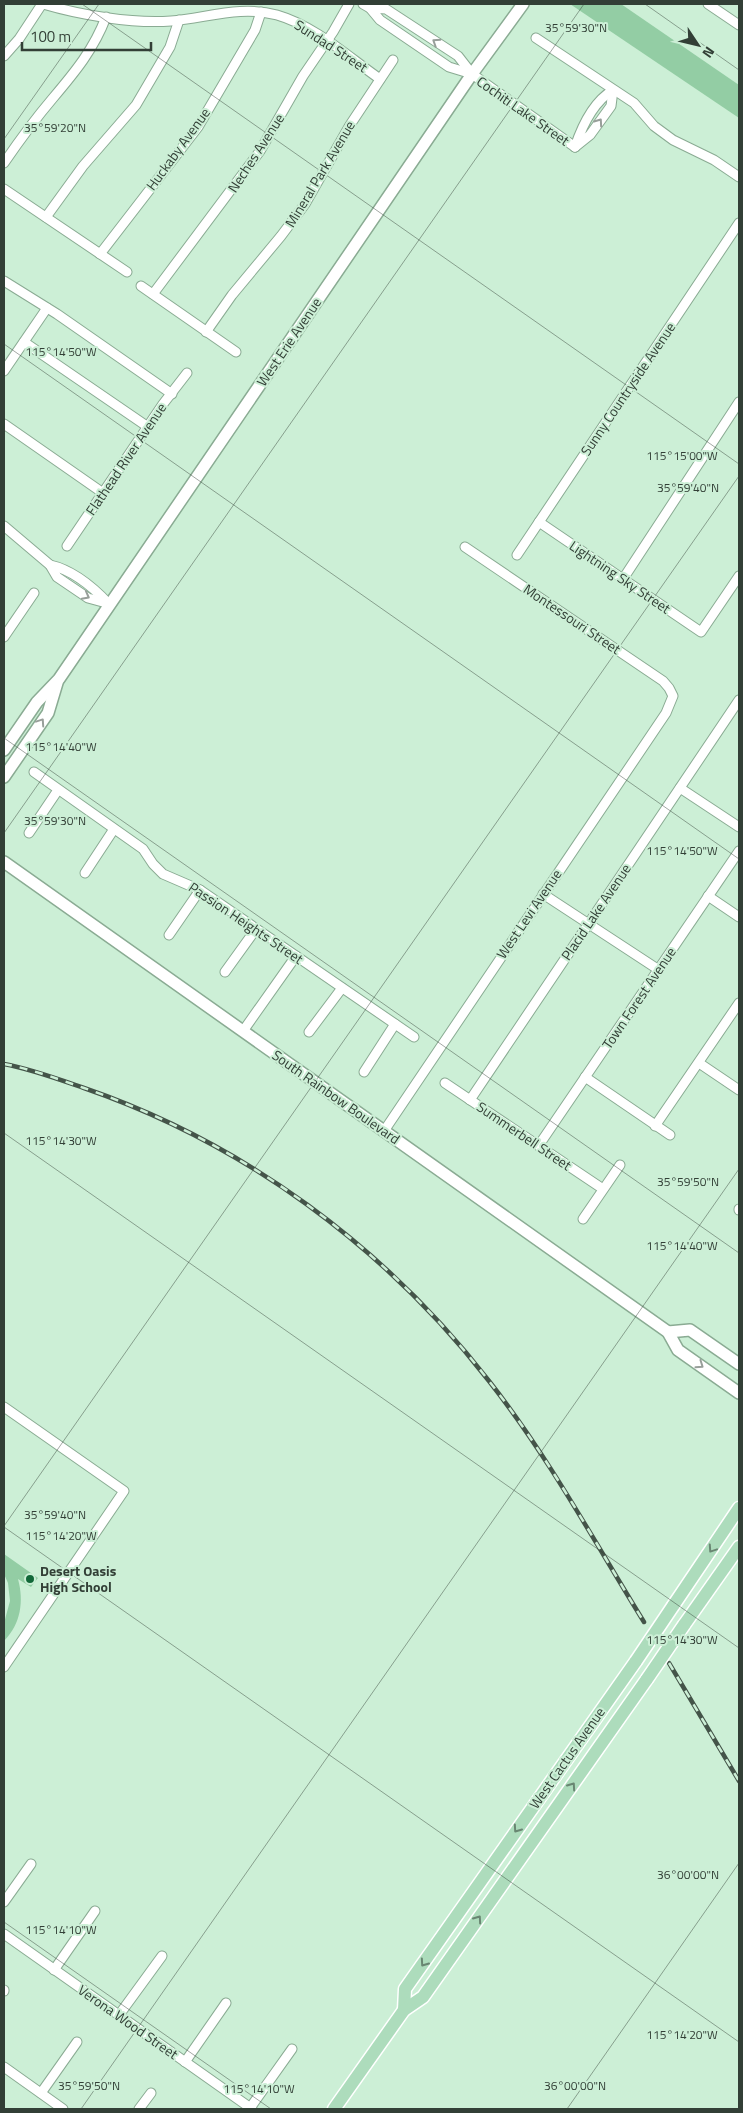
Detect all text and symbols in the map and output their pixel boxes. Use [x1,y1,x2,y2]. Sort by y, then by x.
street label: Sundad Street [291,14,372,77]
text: 35°59'30"N [545,18,607,37]
scale bar [22,20,151,52]
north arrow [673,20,723,70]
text: 100 m [30,25,71,48]
one-way arrow [432,39,442,48]
text: N [698,43,720,63]
street label: Cochiti Lake Street [473,71,574,151]
street label: Huckaby Avenue [140,103,215,194]
street label: Neches Avenue [222,109,289,196]
street label: Mineral Park Avenue [279,116,360,231]
text: 35°59'20"N [24,118,86,137]
one-way arrow [593,118,602,128]
street label: West Erie Avenue [251,293,326,390]
street label: Sunny Countryside Avenue [575,318,680,460]
text: 115°14'50"W [25,342,97,361]
street label: Flathead River Avenue [80,398,171,519]
text: 115°15'00"W [646,446,718,465]
text: 35°59'40"N [657,478,719,497]
street label: Lightning Sky Street [566,535,675,618]
street label: Montessouri Street [519,578,625,659]
one-way arrow [80,590,89,600]
one-way arrow [35,719,44,728]
text: 115°14'40"W [25,737,97,756]
text: 35°59'30"N [24,811,86,830]
text: 115°14'50"W [646,841,718,860]
street label: Placid Lake Avenue [555,859,636,964]
street label: West Levi Avenue [491,865,566,963]
street label: Passion Heights Street [185,876,308,969]
street label: Town Forest Avenue [597,942,681,1053]
street label: South Rainbow Boulevard [268,1044,405,1149]
street label: Summerbell Street [473,1096,576,1175]
text: 115°14'30"W [25,1131,97,1150]
text: 35°59'50"N [657,1172,719,1191]
text: 115°14'40"W [646,1236,718,1255]
one-way arrow [694,1359,704,1368]
text: 35°59'40"N [24,1505,86,1524]
text: 115°14'20"W [25,1526,97,1545]
one-way arrow [709,1543,718,1552]
place label: Desert Oasis High School [40,1560,117,1597]
marker: Desert Oasis High School [24,1573,36,1585]
text: 115°14'30"W [646,1630,718,1649]
street label: West Cactus Avenue [524,1702,610,1813]
one-way arrow [566,1783,574,1792]
one-way arrow [514,1824,523,1833]
text: 36°00'00"N [657,1865,719,1884]
one-way arrow [472,1915,481,1925]
text: 115°14'10"W [25,1920,97,1939]
one-way arrow [421,1957,430,1966]
street label: Verona Wood Street [74,1979,183,2064]
text: 115°14'20"W [646,2025,718,2044]
text: 35°59'50"N [58,2076,120,2095]
text: 36°00'00"N [544,2076,606,2095]
text: 115°14'10"W [223,2079,295,2098]

